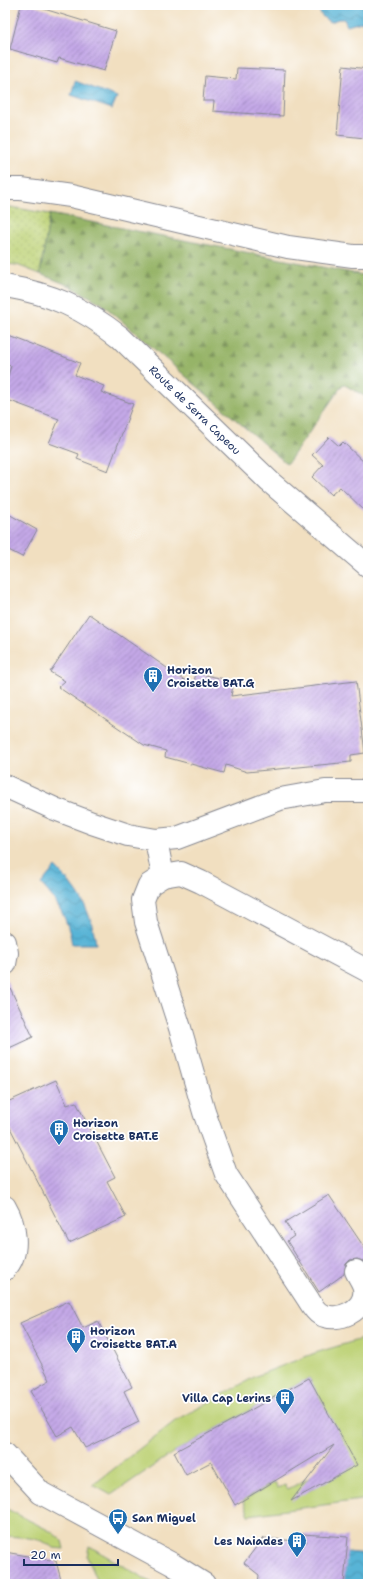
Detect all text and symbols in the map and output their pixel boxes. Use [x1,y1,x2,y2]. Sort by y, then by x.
street label: Route de Serra Capeou [145,363,244,458]
place label: Horizon Croisette BAT.G [167,663,255,691]
building icon: Horizon Croisette BAT.G [142,665,164,693]
place label: Horizon Croisette BAT.E [73,1116,159,1144]
building icon: Horizon Croisette BAT.E [48,1118,70,1146]
place label: Horizon Croisette BAT.A [90,1324,178,1352]
building icon: Horizon Croisette BAT.A [65,1326,87,1354]
building icon: Villa Cap Lerins [274,1387,296,1415]
place label: Villa Cap Lerins [182,1391,271,1406]
bus stop icon: San Miguel [107,1507,129,1535]
place label: San Miguel [132,1511,196,1526]
building icon: Les Naiades [286,1530,308,1558]
place label: Les Naiades [214,1534,283,1549]
scale bar [24,1541,118,1567]
text: 20 m [30,1547,61,1563]

